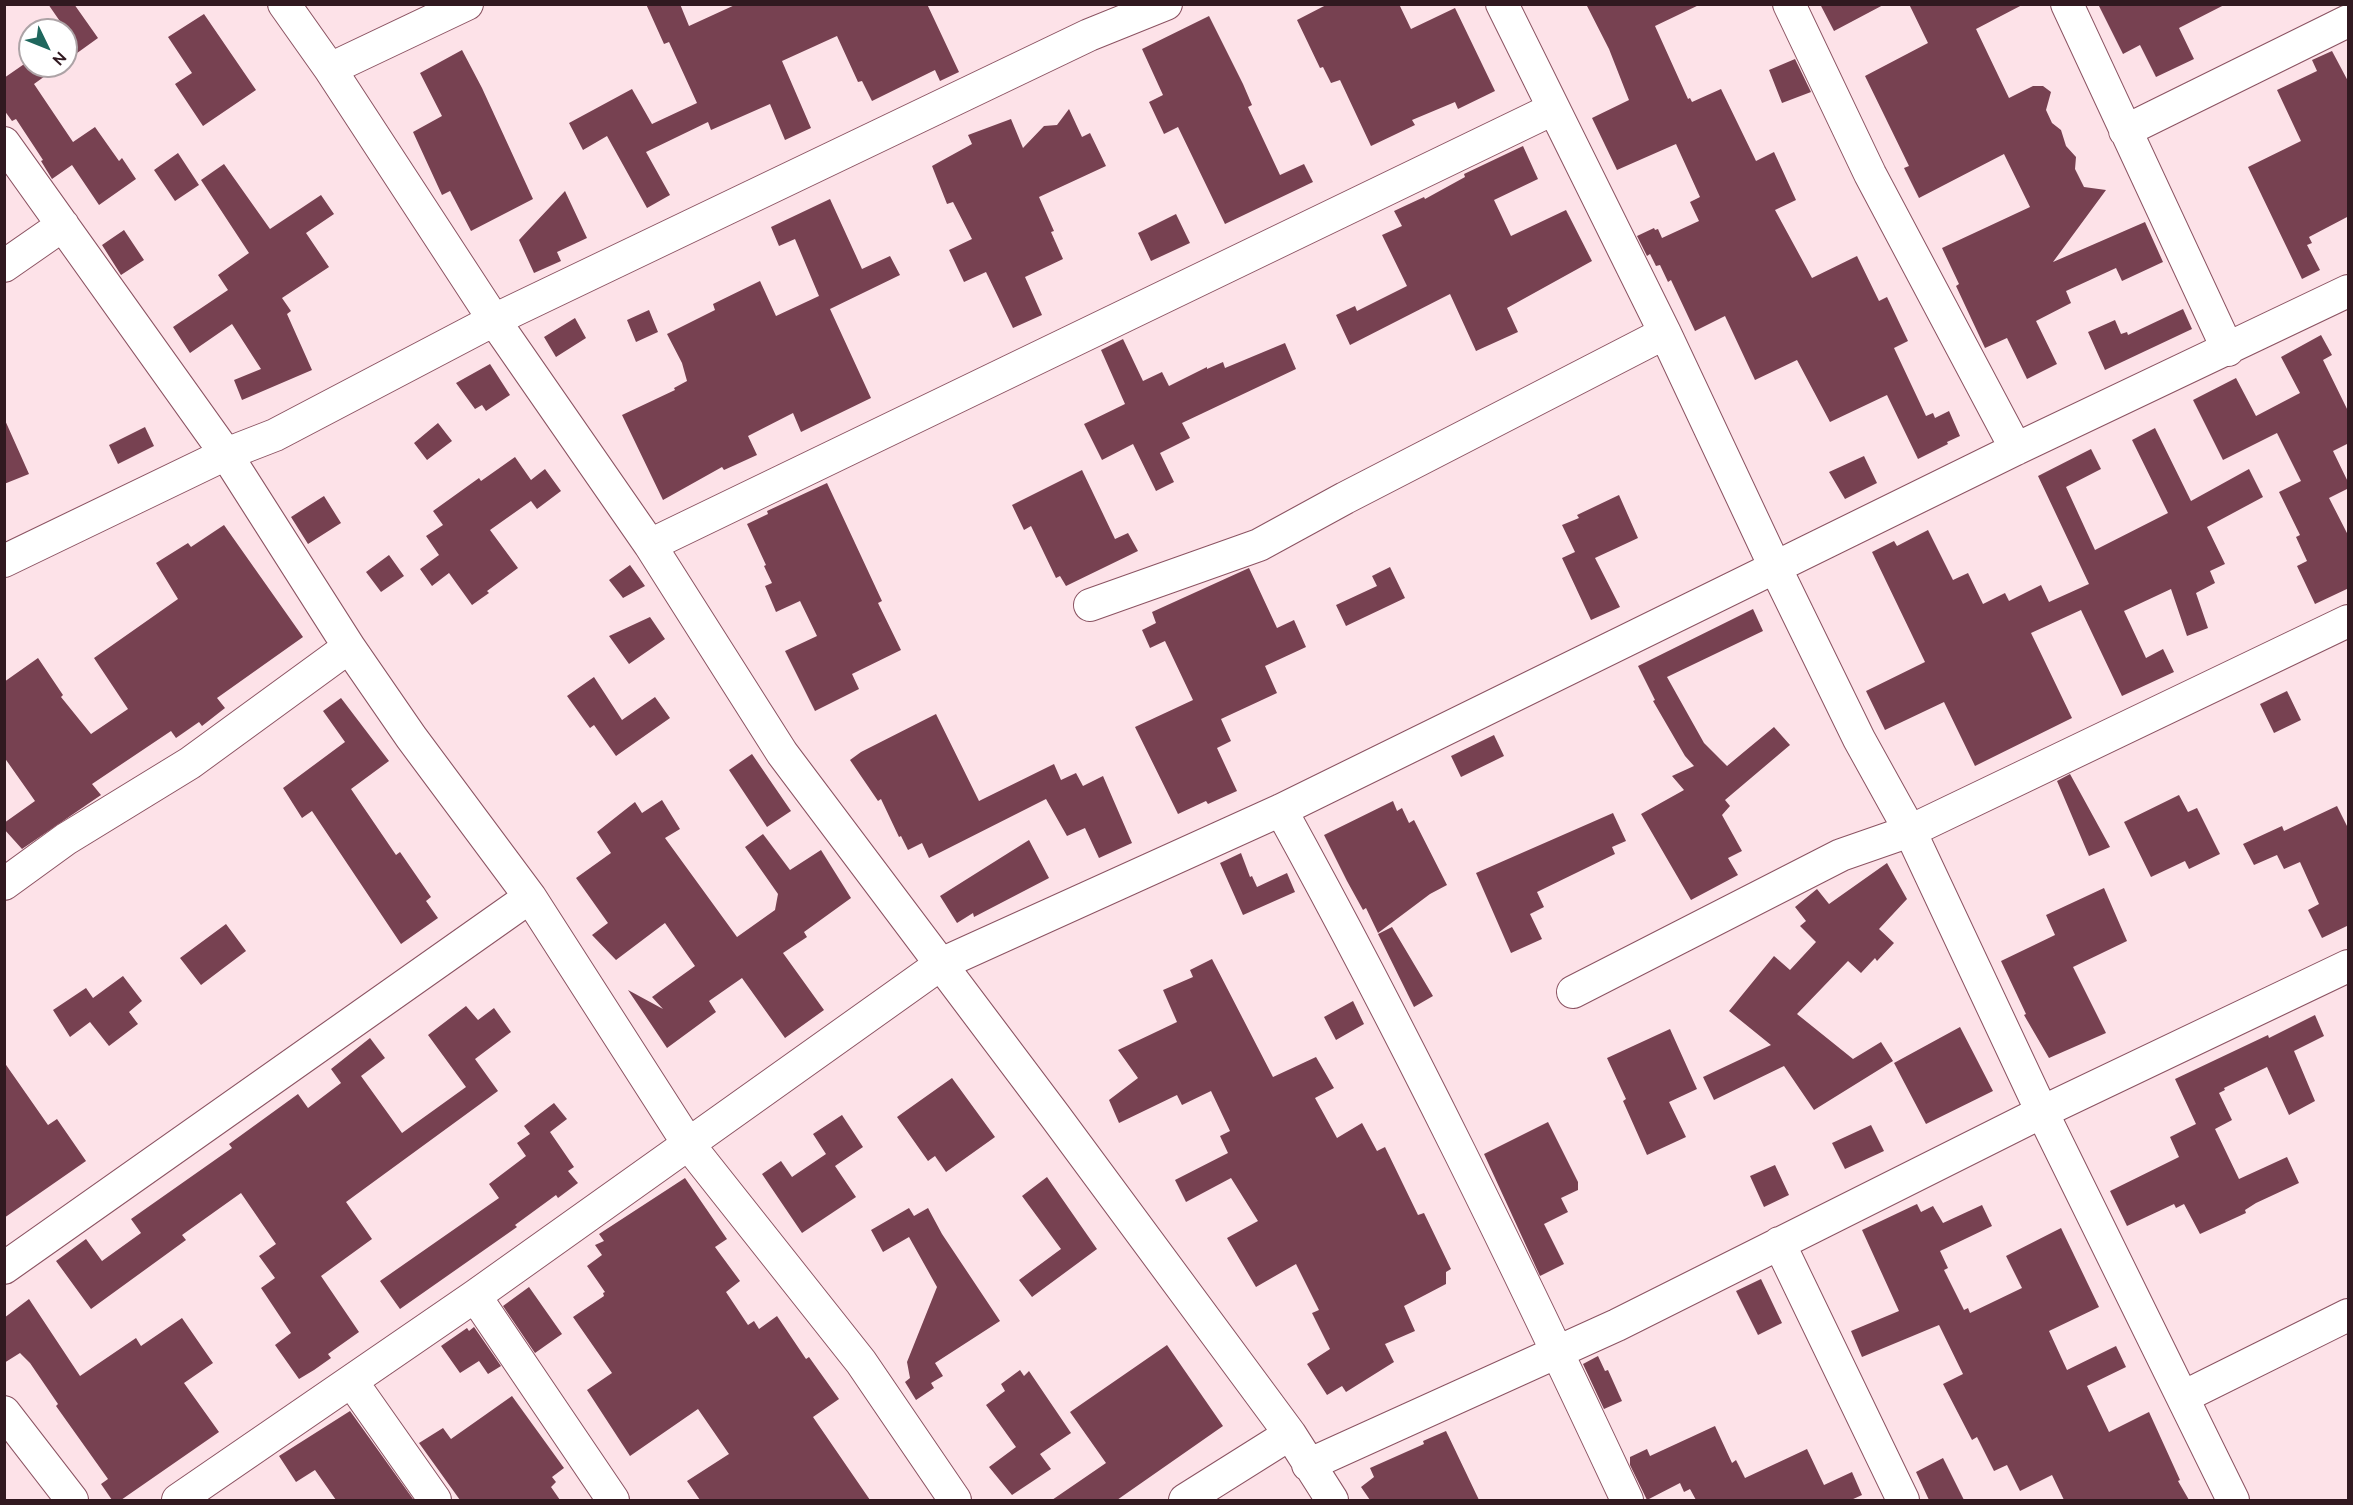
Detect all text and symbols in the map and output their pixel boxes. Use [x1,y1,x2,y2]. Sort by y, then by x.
north arrow [18,18,78,78]
text: N [49,48,70,69]

